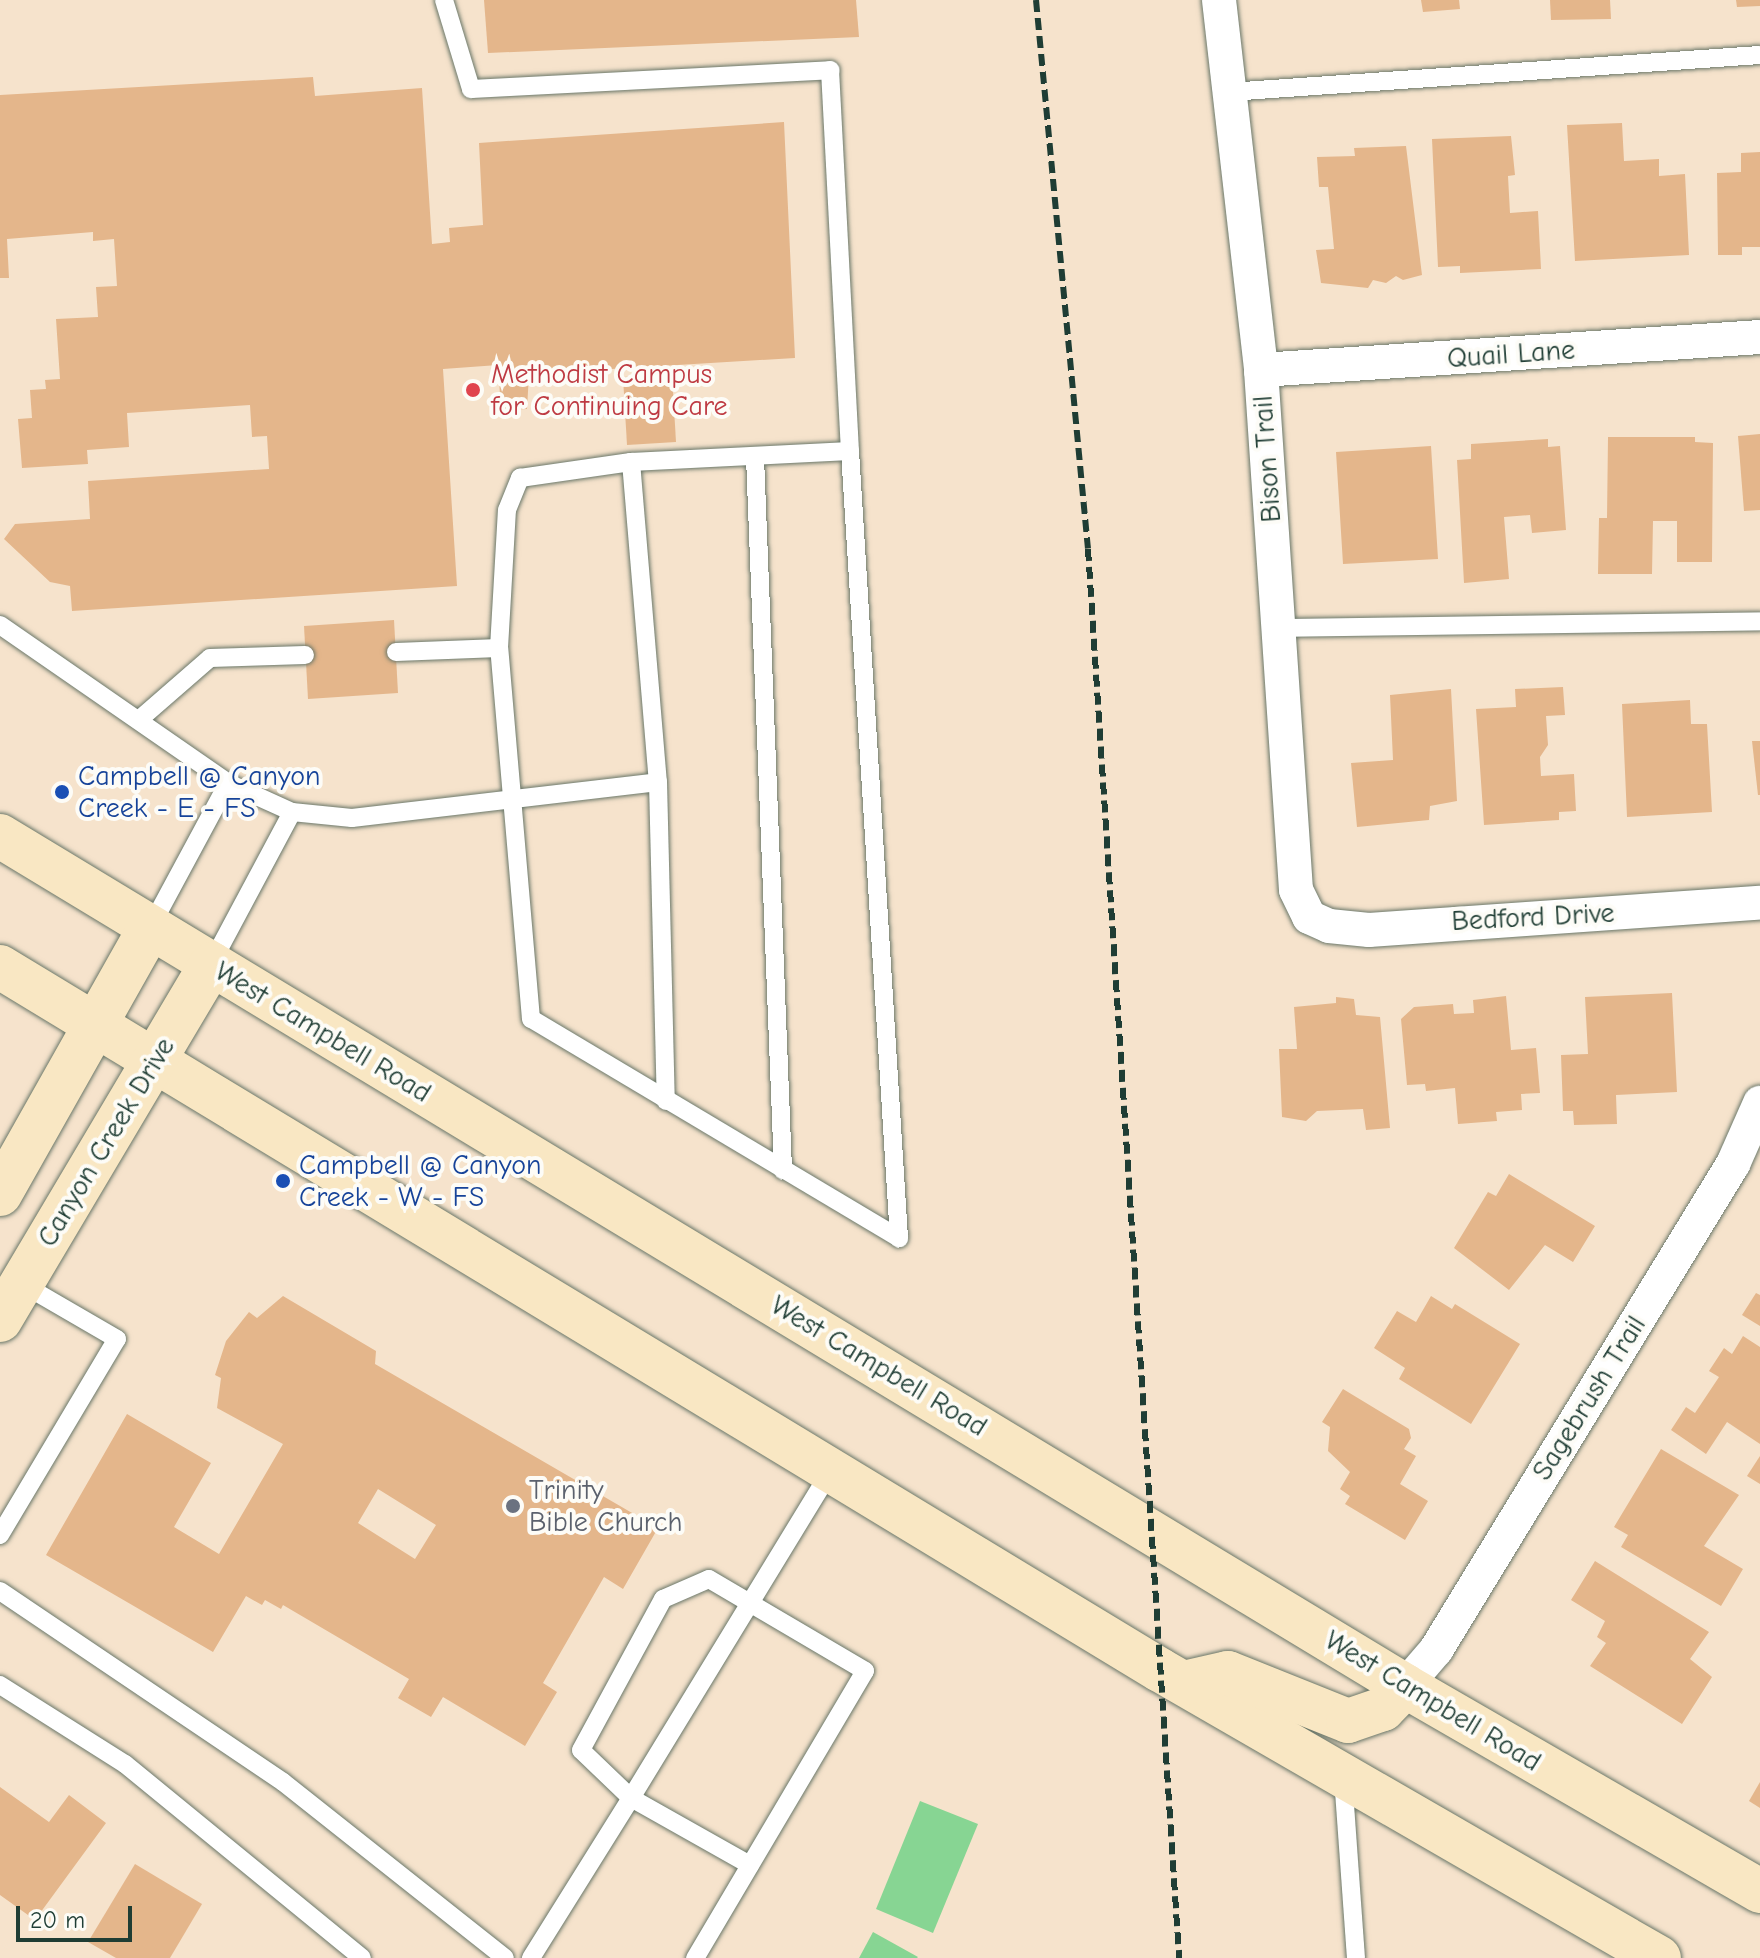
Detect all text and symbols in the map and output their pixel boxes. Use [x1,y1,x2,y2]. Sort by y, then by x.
street label: Quail Lane [1446,333,1576,375]
place label: Methodist Campus for Continuing Care [491,357,728,423]
marker: Methodist Campus for Continuing Care [462,379,484,401]
street label: Bison Trail [1246,394,1288,524]
place label: Campbell @ Canyon Creek - E - FS [78,759,320,825]
marker: Campbell @ Canyon Creek - E - FS [53,783,71,801]
street label: Bedford Drive [1451,896,1615,938]
street label: West Campbell Road [209,954,437,1110]
street label: Canyon Creek Drive [30,1031,182,1253]
place label: Campbell @ Canyon Creek - W - FS [299,1148,541,1214]
marker: Campbell @ Canyon Creek - W - FS [274,1172,292,1190]
street label: West Campbell Road [765,1288,993,1444]
street label: Sagebrush Trail [1525,1310,1653,1486]
place label: Trinity Bible Church [529,1473,682,1539]
marker: Trinity Bible Church [504,1497,522,1515]
street label: West Campbell Road [1319,1623,1547,1779]
scale bar [20,1890,136,1940]
text: 20 m [30,1906,85,1934]

